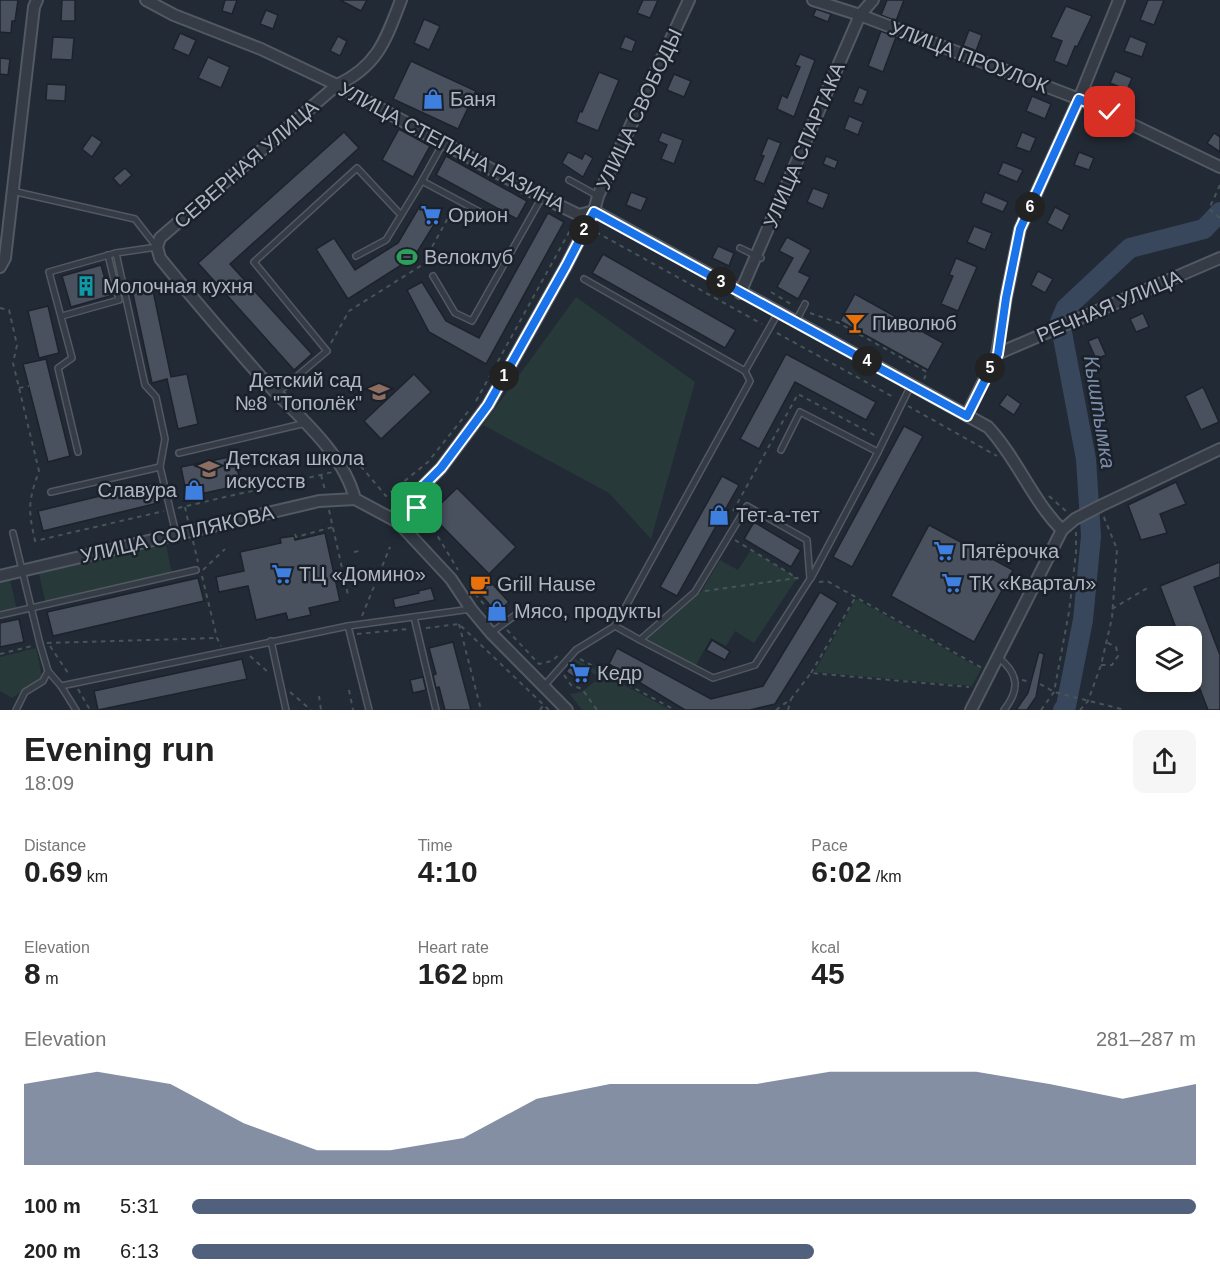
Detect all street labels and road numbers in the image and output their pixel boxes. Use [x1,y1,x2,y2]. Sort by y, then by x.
street label: УЛИЦА ПРОУЛОК [887,17,1052,97]
street label: УЛИЦА СВОБОДЫ [592,25,686,193]
street label: УЛИЦА СПАРТАКА [759,58,849,231]
street label: УЛИЦА СТЕПАНА РАЗИНА [335,78,569,216]
street label: СЕВЕРНАЯ УЛИЦА [170,95,323,232]
street label: РЕЧНАЯ УЛИЦА [1033,265,1185,346]
street label: УЛИЦА СОПЛЯКОВА [78,501,276,567]

